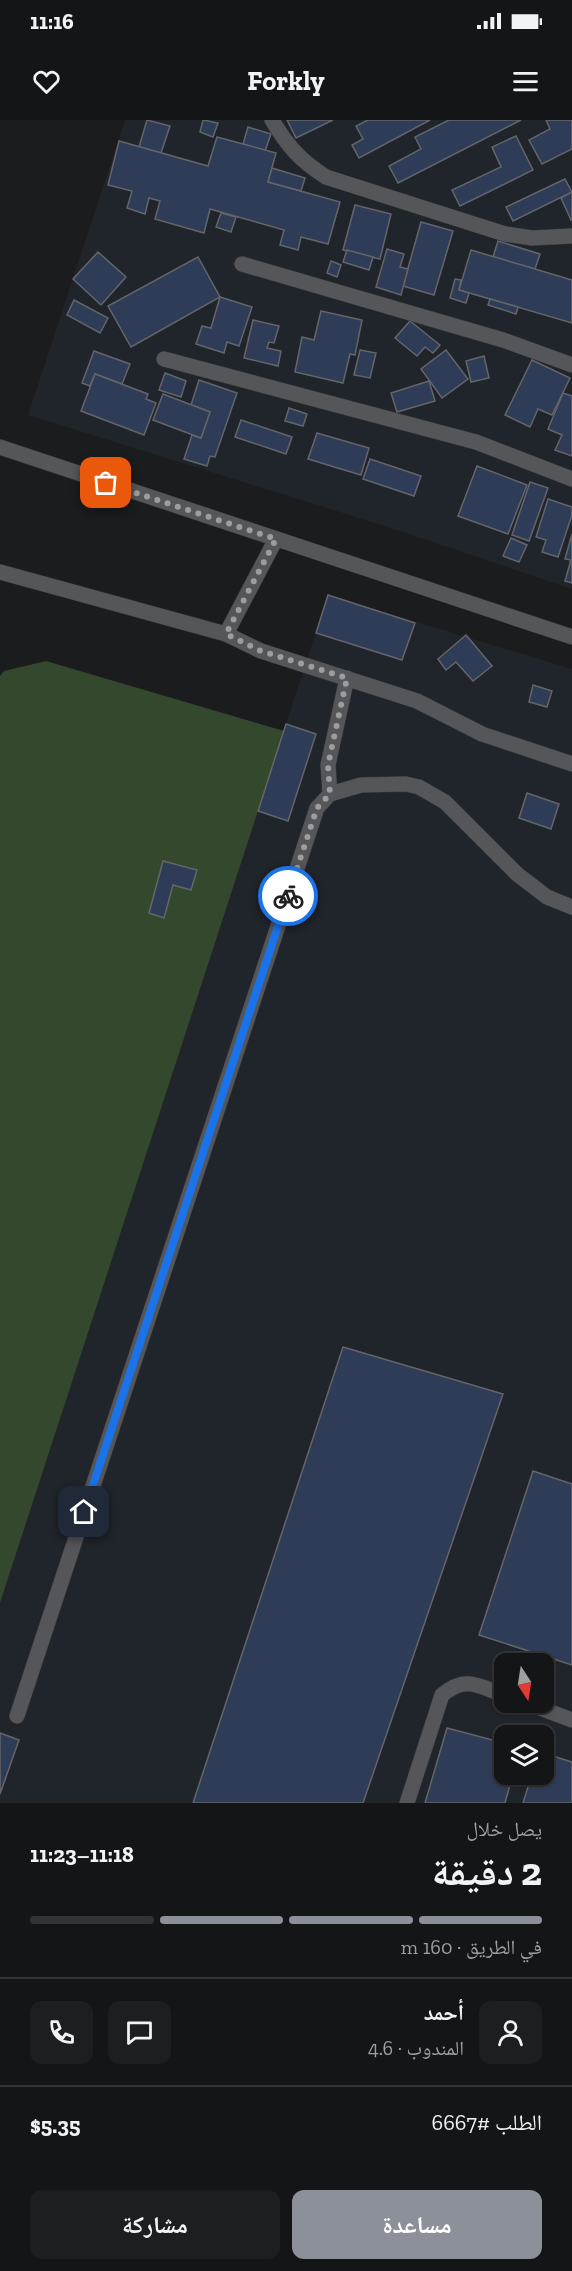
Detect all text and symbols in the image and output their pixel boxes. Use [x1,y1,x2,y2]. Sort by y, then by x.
text: 11:16 [30,8,74,35]
icon: heart [30,65,63,98]
text: Forkly [247,65,325,97]
icon: menu [509,65,542,98]
pin [80,457,131,508]
icon: bag [89,466,122,499]
courier [258,866,318,926]
icon: bike [272,880,305,913]
pin [58,1486,109,1537]
icon: home [67,1495,100,1528]
north arrow [494,1653,554,1713]
map controls [494,1653,554,1785]
button: layers [494,1725,554,1785]
text: يصل خلال [466,1817,542,1841]
text: 11:18–11:23 [30,1841,134,1868]
text: 2 دقيقة [432,1848,542,1895]
text: في الطريق · 160 m [401,1935,542,1959]
text: أحمد [424,1999,464,2026]
button: phone [30,2001,93,2064]
button: chat [108,2001,171,2064]
button: person [479,2001,542,2064]
text: المندوب · 4.6 [368,2036,464,2060]
text: الطلب #6667 [431,2109,542,2136]
text: $5.35 [30,2112,81,2139]
button: مشاركة [30,2190,280,2259]
button: مساعدة [292,2190,542,2259]

